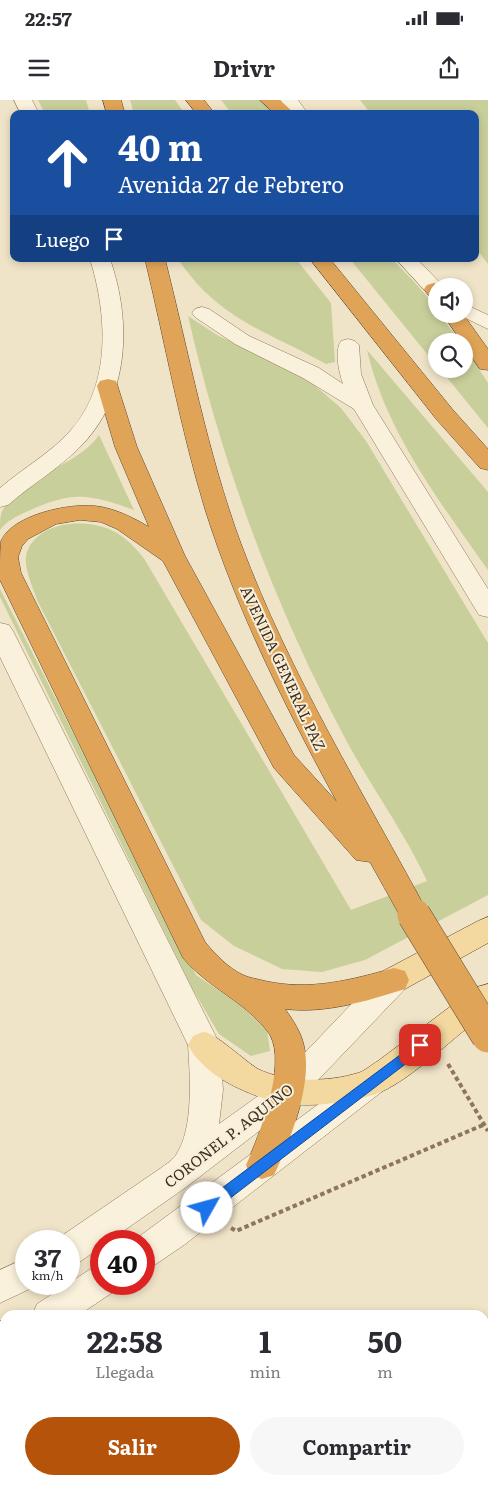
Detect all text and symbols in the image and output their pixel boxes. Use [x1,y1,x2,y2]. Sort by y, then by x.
text: 22:57 [25,4,72,32]
text: Drivr [213,51,275,84]
icon: menu [25,54,53,82]
icon: share [435,54,463,82]
text: 40 m [118,120,203,172]
icon: ahead [35,130,100,195]
text: Avenida 27 de Febrero [118,167,344,200]
text: Luego [35,225,90,253]
icon: arrive [100,225,128,253]
map controls [428,278,473,378]
button: sound [428,278,473,323]
button: search [428,333,473,378]
street label: AVENIDA GENERAL PAZ [236,582,332,754]
pin [399,1024,441,1066]
icon: arrive [406,1031,434,1059]
street label: CORONEL P. AQUINO [159,1077,297,1193]
position arrow [180,1181,232,1233]
speed limit sign: 40 [90,1230,155,1295]
text: 37 [34,1238,61,1275]
text: km/h [32,1266,63,1284]
text: 22:58 [87,1318,163,1362]
text: 1 [259,1318,271,1362]
text: 50 [368,1318,402,1362]
text: Llegada [95,1359,154,1383]
text: min [249,1359,281,1383]
text: m [377,1359,393,1383]
button: Salir [25,1417,240,1475]
button: Compartir [250,1417,464,1475]

